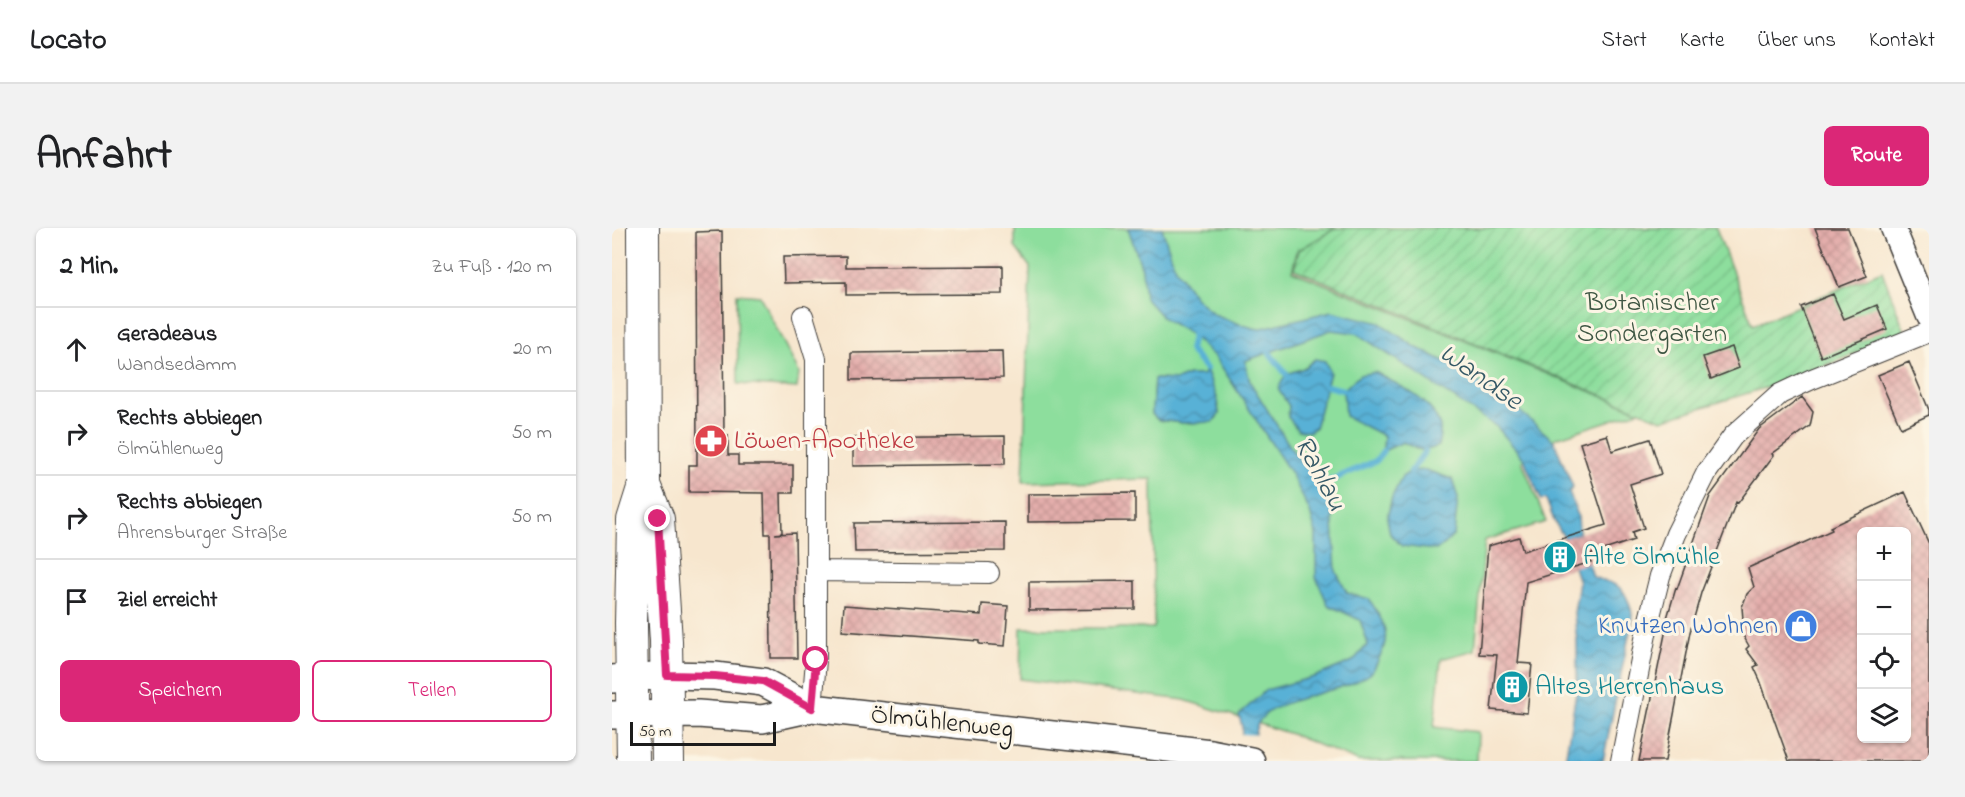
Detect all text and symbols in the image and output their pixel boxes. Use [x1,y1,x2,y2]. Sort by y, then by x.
text: Locato [30,21,106,62]
text: Start [1601,26,1647,56]
text: Karte [1680,26,1724,56]
text: Über uns [1757,26,1836,56]
text: Kontakt [1869,26,1935,56]
text: Anfahrt [36,126,172,187]
button: Route [1824,126,1929,186]
text: 2 Min. [60,248,118,286]
text: Zu Fuß · 120 m [431,253,552,282]
park label: Botanischer Sondergarten [1577,284,1727,354]
text: Geradeaus [117,319,217,351]
icon: ahead [60,333,93,366]
water label: Wandse [1430,334,1531,422]
text: 20 m [513,335,552,364]
text: Wandsedamm [117,351,237,380]
text: Rechts abbiegen [117,403,262,435]
icon: right [60,417,93,450]
text: 50 m [511,419,552,448]
place label: Löwen-Apotheke [734,422,915,461]
pharmacy icon: Löwen-Apotheke [693,423,729,459]
water label: Rahlau [1282,429,1356,519]
text: Ölmühlenweg [117,435,223,464]
text: Rechts abbiegen [117,487,262,519]
icon: right [60,501,93,534]
text: 50 m [511,503,552,532]
route end [644,505,670,531]
text: Ahrensburger Straße [117,519,287,548]
map controls [1857,527,1911,743]
button: + [1857,527,1911,581]
place label: Alte Ölmühle [1583,538,1721,577]
building icon: Alte Ölmühle [1542,539,1578,575]
button: − [1857,581,1911,635]
icon: arrive [60,585,93,618]
text: Ziel erreicht [117,585,217,617]
place label: Knutzen Wohnen [1598,607,1778,646]
shop icon: Knutzen Wohnen [1783,608,1819,644]
button: locate [1857,635,1911,689]
route start [802,646,828,672]
button: Speichern [60,660,300,722]
button: Teilen [312,660,552,722]
place label: Altes Herrenhaus [1535,668,1724,707]
building icon: Altes Herrenhaus [1494,669,1530,705]
button: layers [1857,689,1911,743]
street label: Ölmühlenweg [869,696,1015,750]
scale bar [630,719,776,746]
text: 50 m [639,720,671,744]

